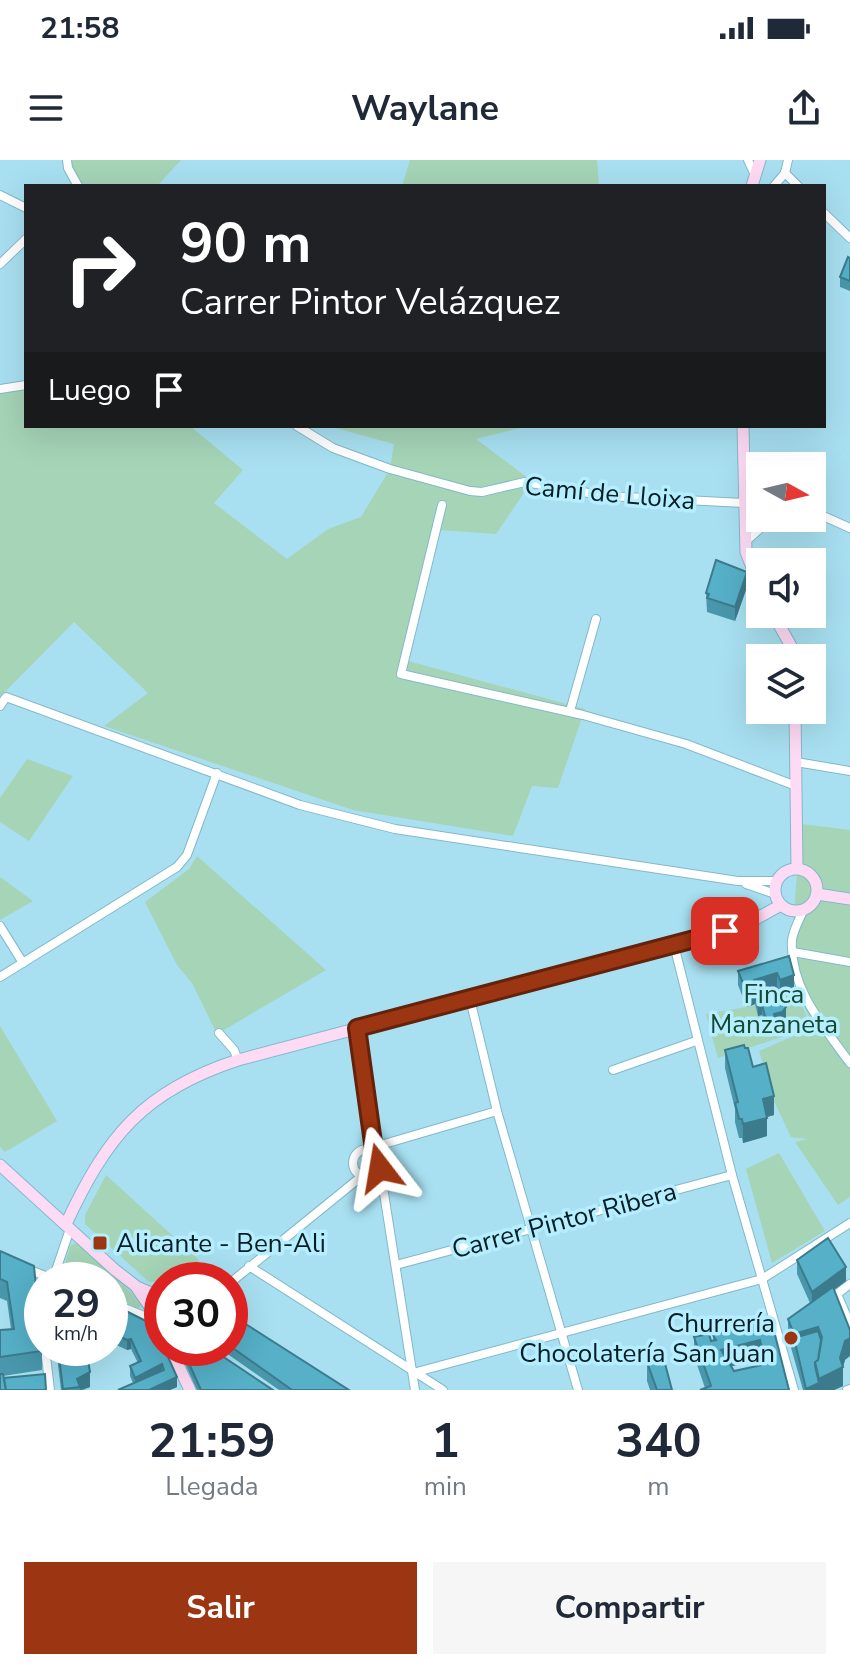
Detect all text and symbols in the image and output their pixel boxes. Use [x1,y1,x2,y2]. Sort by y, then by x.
text: 21:58 [40,8,119,49]
text: Waylane [351,84,499,133]
icon: menu [24,86,68,130]
icon: share [782,86,826,130]
text: 90 m [180,205,311,282]
icon: right [48,216,152,320]
text: Carrer Pintor Velázquez [180,278,561,327]
icon: arrive [147,368,191,412]
text: Luego [48,370,131,411]
north arrow [746,452,826,532]
map controls [746,452,826,724]
street label: Camí de Lloixa [523,469,697,518]
button: sound [746,548,826,628]
button: layers [746,644,826,724]
pin [691,897,759,965]
icon: arrive [703,909,747,953]
park label: Finca Manzaneta [710,977,838,1042]
position arrow [338,1126,422,1210]
street label: Carrer Pintor Ribera [448,1174,680,1267]
place label: Alicante - Ben-Ali [116,1226,326,1261]
marker: Alicante - Ben-Ali [91,1234,109,1252]
speed limit sign: 30 [144,1262,248,1366]
text: 29 [52,1277,100,1331]
place label: Churrería Chocolatería San Juan [519,1306,775,1371]
text: km/h [54,1320,98,1347]
marker: Churrería Chocolatería San Juan [782,1329,800,1347]
text: 21:59 [148,1408,275,1474]
text: 1 [431,1408,460,1474]
text: 340 [615,1408,702,1474]
text: Llegada [165,1469,259,1504]
text: min [424,1469,467,1504]
text: m [647,1469,670,1504]
button: Salir [24,1562,417,1654]
button: Compartir [433,1562,826,1654]

